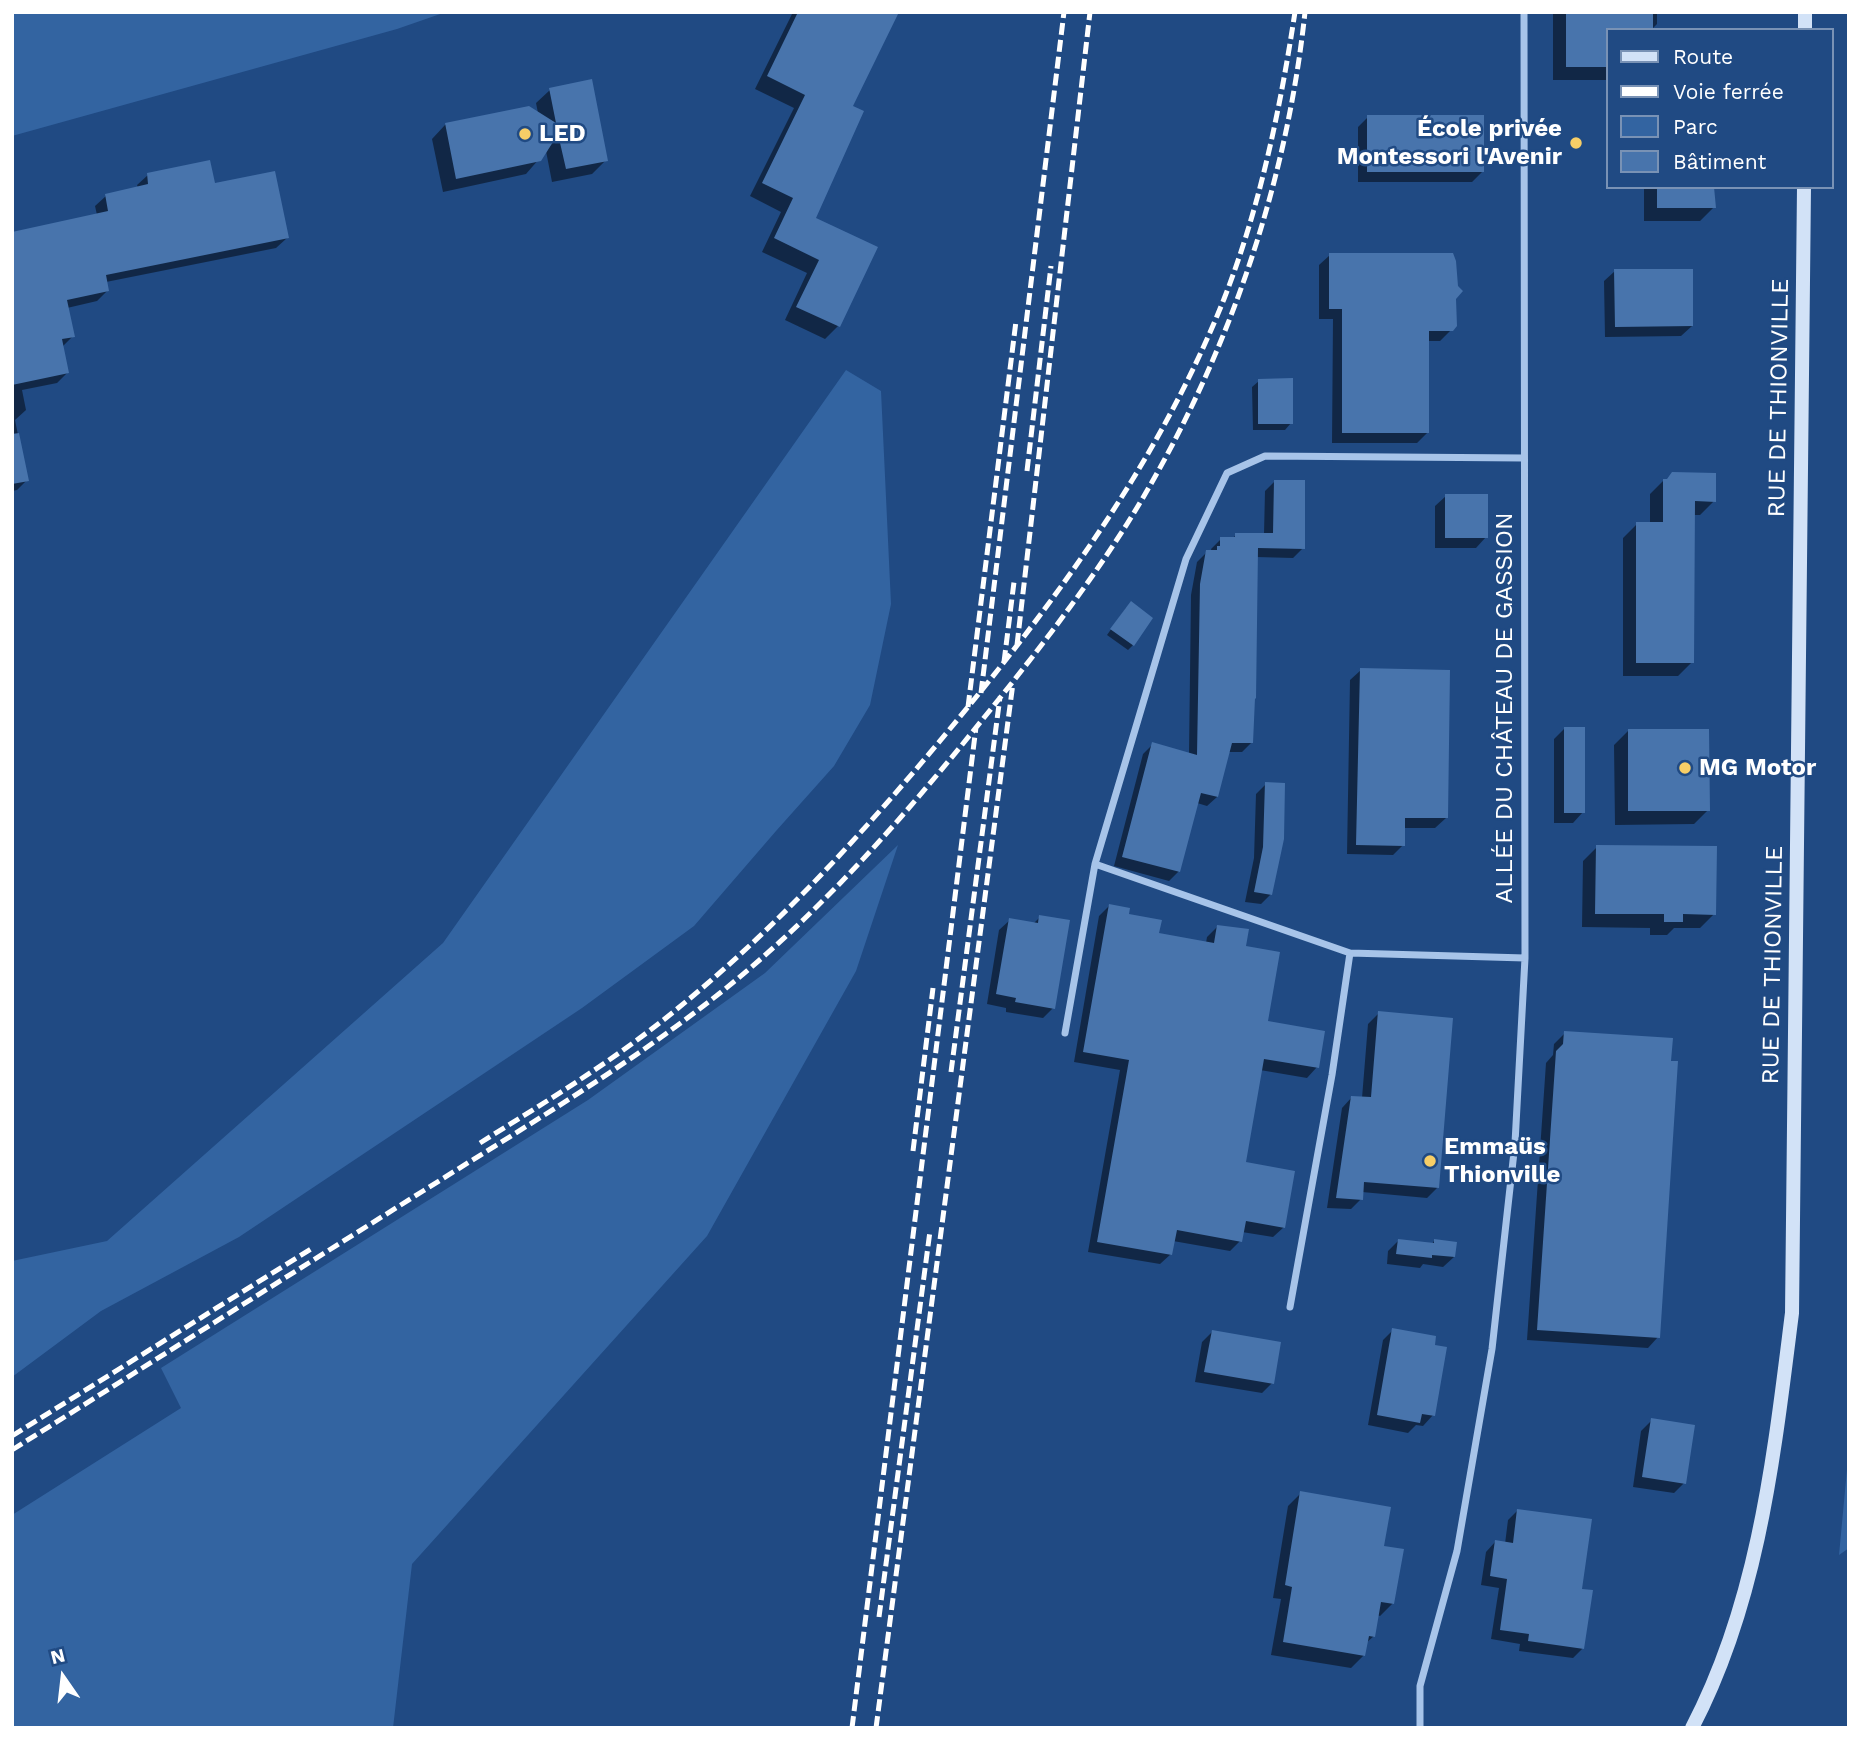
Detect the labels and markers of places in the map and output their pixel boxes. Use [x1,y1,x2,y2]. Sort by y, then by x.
place label: École privée Montessori l'Avenir [1337,115,1562,171]
place label: LED [539,120,586,148]
marker: LED [517,126,533,142]
marker: École privée Montessori l'Avenir [1568,135,1584,151]
place label: MG Motor [1699,754,1816,782]
marker: MG Motor [1677,760,1693,776]
place label: Emmaüs Thionville [1444,1133,1560,1189]
marker: Emmaüs Thionville [1422,1153,1438,1169]

